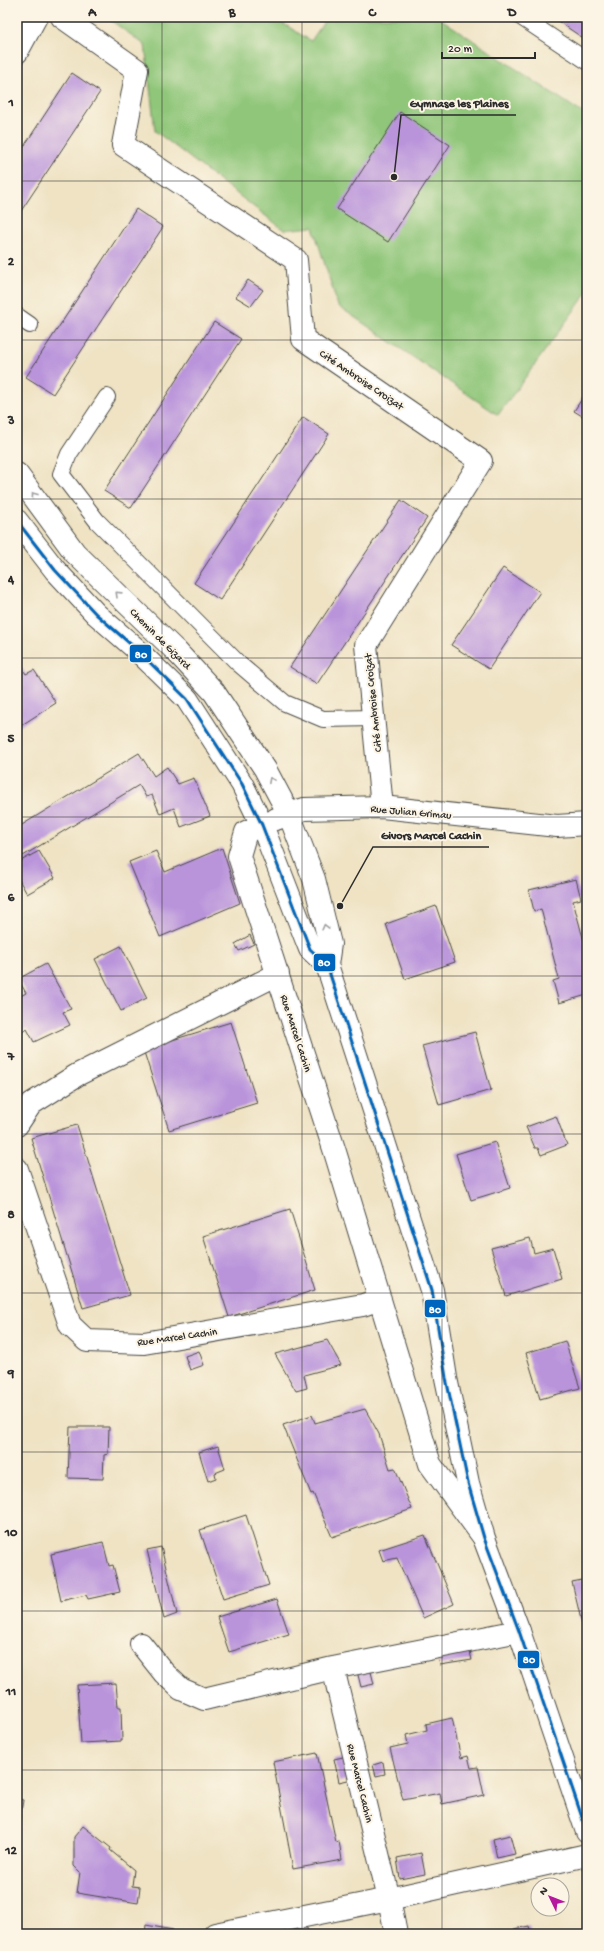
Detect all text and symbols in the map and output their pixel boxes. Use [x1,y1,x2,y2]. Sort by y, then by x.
text: A [87,6,97,21]
text: B [228,6,237,21]
text: C [367,6,377,21]
text: D [507,6,517,21]
scale bar [442,34,535,60]
text: 20 m [448,43,473,57]
callout: Gymnase les Plaines [401,91,516,115]
text: 1 [7,96,14,111]
text: Gymnase les Plaines [410,98,509,112]
text: 2 [8,255,15,270]
street label: Cité Ambroise Croizat [317,348,406,414]
text: 3 [7,414,15,429]
one-way arrow [32,493,39,500]
text: 4 [7,573,15,588]
one-way arrow [115,591,123,599]
street label: Chemin de Gizard [127,607,194,673]
line badge: 80 [129,644,152,663]
text: 80 [135,650,148,662]
street label: Cité Ambroise Croizat [363,651,385,753]
text: 5 [8,732,15,747]
one-way arrow [268,776,276,784]
street label: Rue Julian Grimau [370,803,452,823]
callout: Givors Marcel Cachin [373,823,489,847]
text: Givors Marcel Cachin [381,830,481,844]
text: 6 [8,891,15,906]
one-way arrow [322,924,330,930]
line badge: 80 [313,953,336,972]
text: 80 [318,958,331,970]
street label: Rue Marcel Cachin [277,993,313,1075]
text: 7 [7,1050,16,1065]
text: 8 [7,1208,15,1223]
line badge: 80 [424,1299,446,1318]
text: 80 [429,1305,442,1317]
street label: Rue Marcel Cachin [137,1326,219,1350]
text: 9 [7,1367,15,1382]
text: 10 [4,1526,18,1541]
line badge: 80 [517,1650,540,1669]
text: 80 [523,1655,536,1667]
text: 11 [5,1685,16,1700]
street label: Rue Marcel Cachin [343,1743,375,1825]
text: 12 [4,1844,17,1859]
north arrow [530,1877,570,1917]
text: N [537,1885,551,1898]

